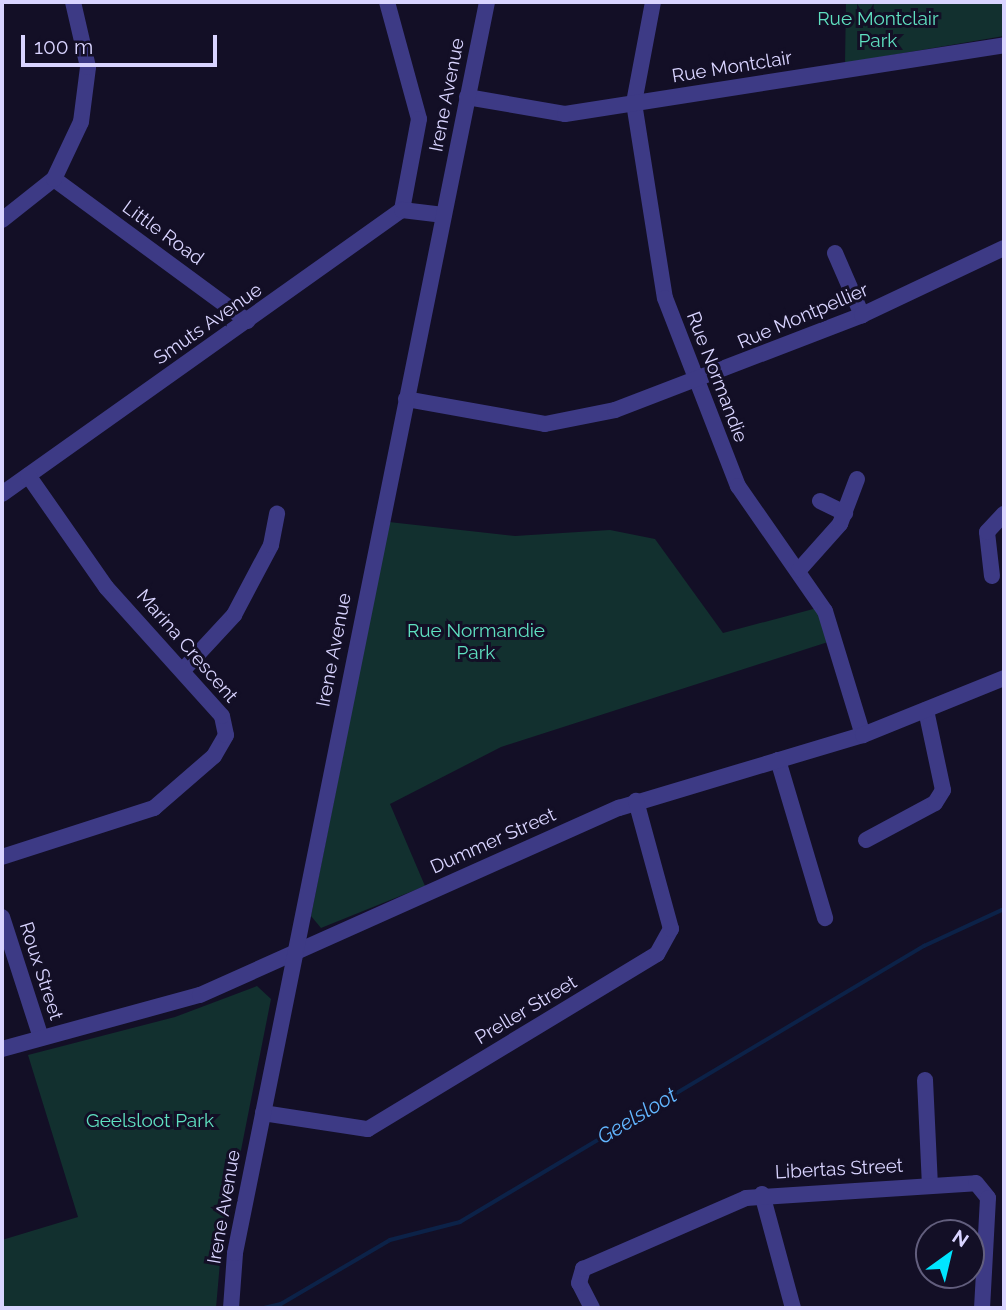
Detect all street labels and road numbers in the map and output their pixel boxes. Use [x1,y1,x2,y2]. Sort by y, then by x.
street label: Irene Avenue [425,36,469,154]
street label: Rue Montclair [670,46,794,88]
street label: Little Road [118,196,208,270]
street label: Smuts Avenue [149,278,267,370]
street label: Rue Montpellier [734,278,872,354]
street label: Rue Normandie [682,308,752,446]
street label: Marina Crescent [132,585,242,707]
street label: Irene Avenue [312,591,356,709]
street label: Dummer Street [427,803,559,879]
street label: Roux Street [14,919,68,1023]
street label: Preller Street [471,971,581,1049]
street label: Irene Avenue [203,1148,245,1266]
street label: Libertas Street [774,1154,904,1184]

